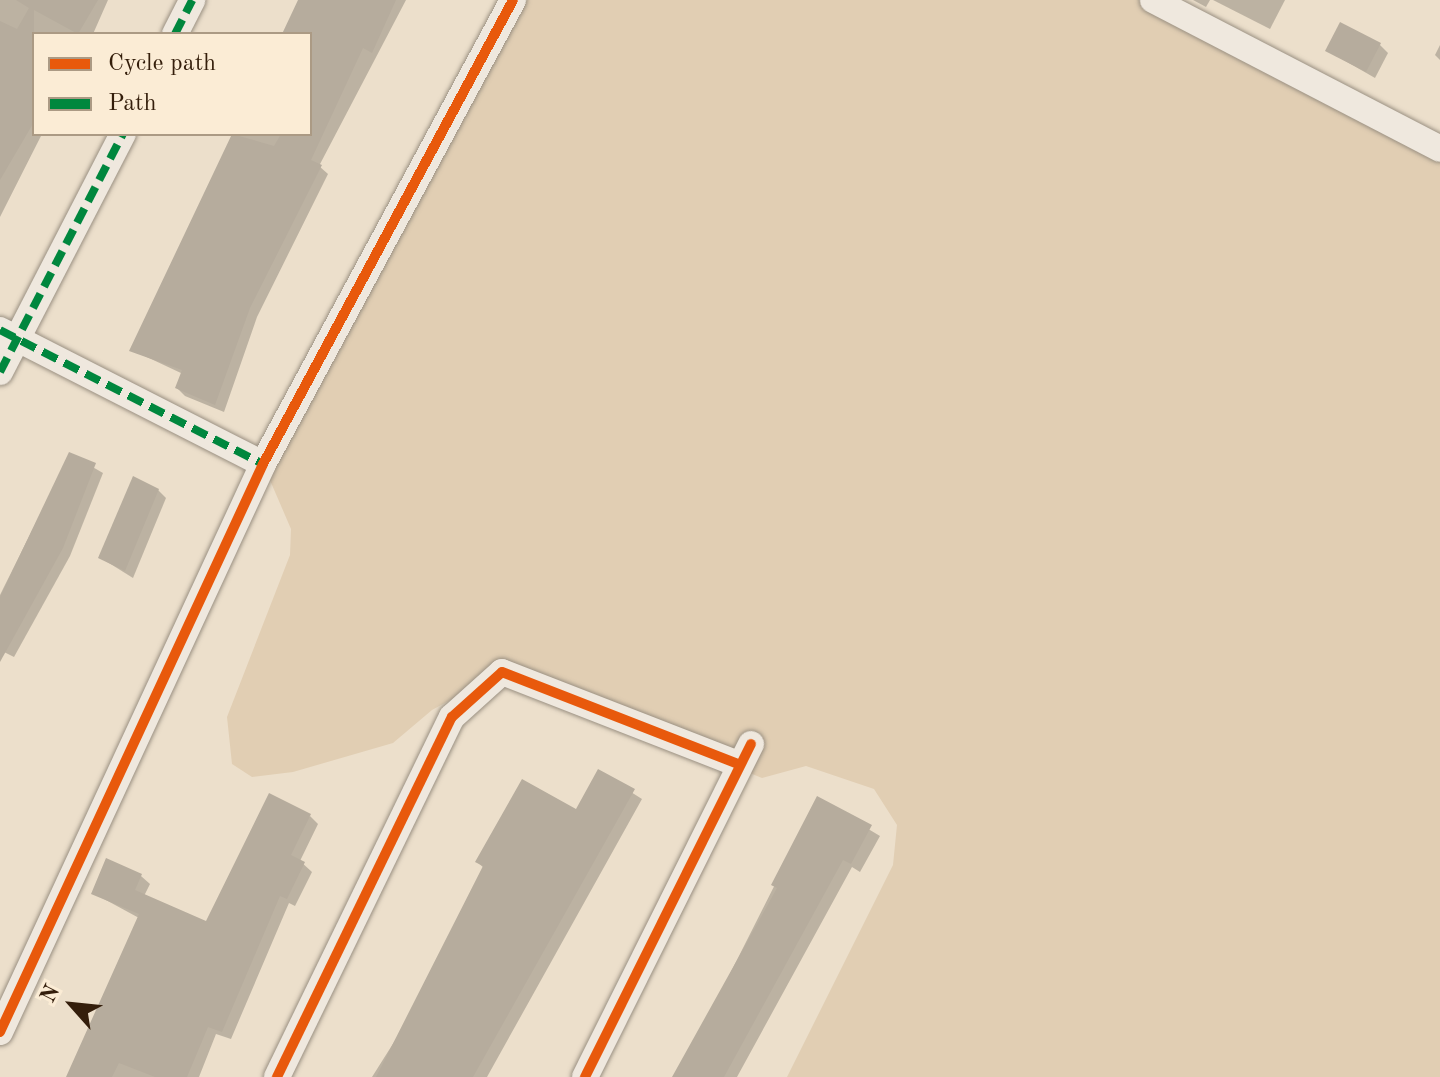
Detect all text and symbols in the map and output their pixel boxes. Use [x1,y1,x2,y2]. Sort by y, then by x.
legend [32,32,312,136]
text: Cycle path [108,52,216,76]
text: Path [108,92,157,116]
north arrow [32,965,112,1045]
text: N [37,982,64,1007]

